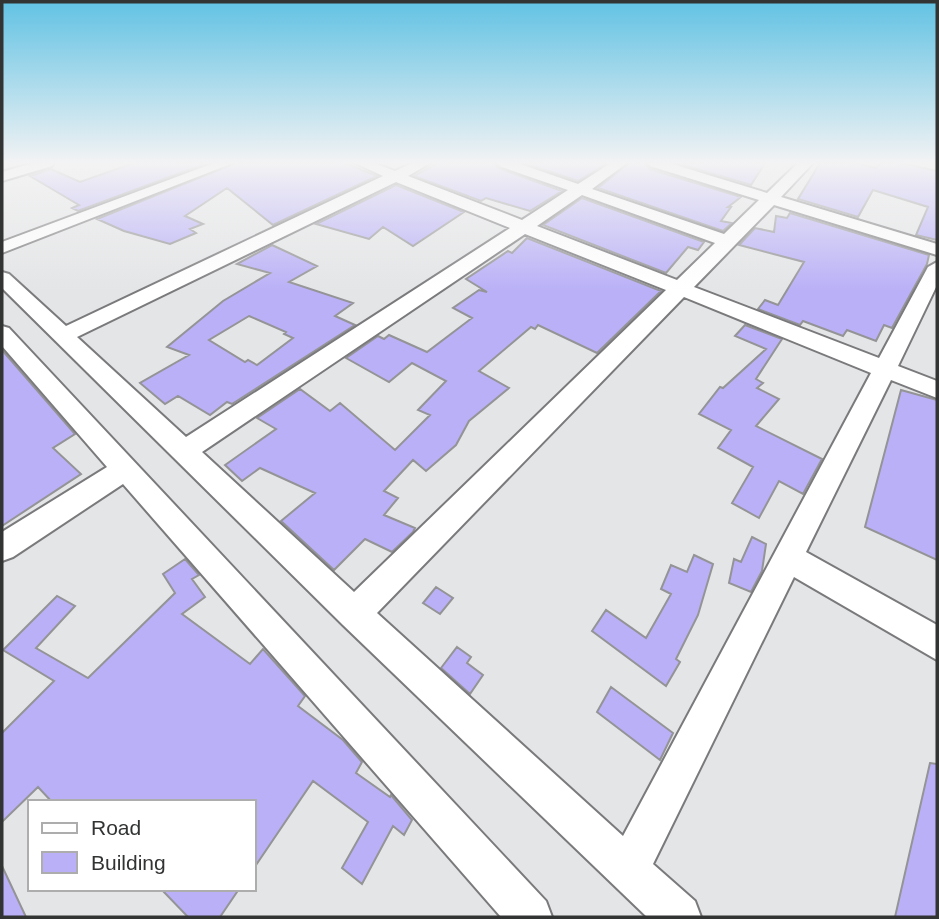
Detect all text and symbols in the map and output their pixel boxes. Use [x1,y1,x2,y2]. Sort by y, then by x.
legend [28,800,256,891]
text: Road [91,816,141,839]
text: Building [91,851,166,874]

